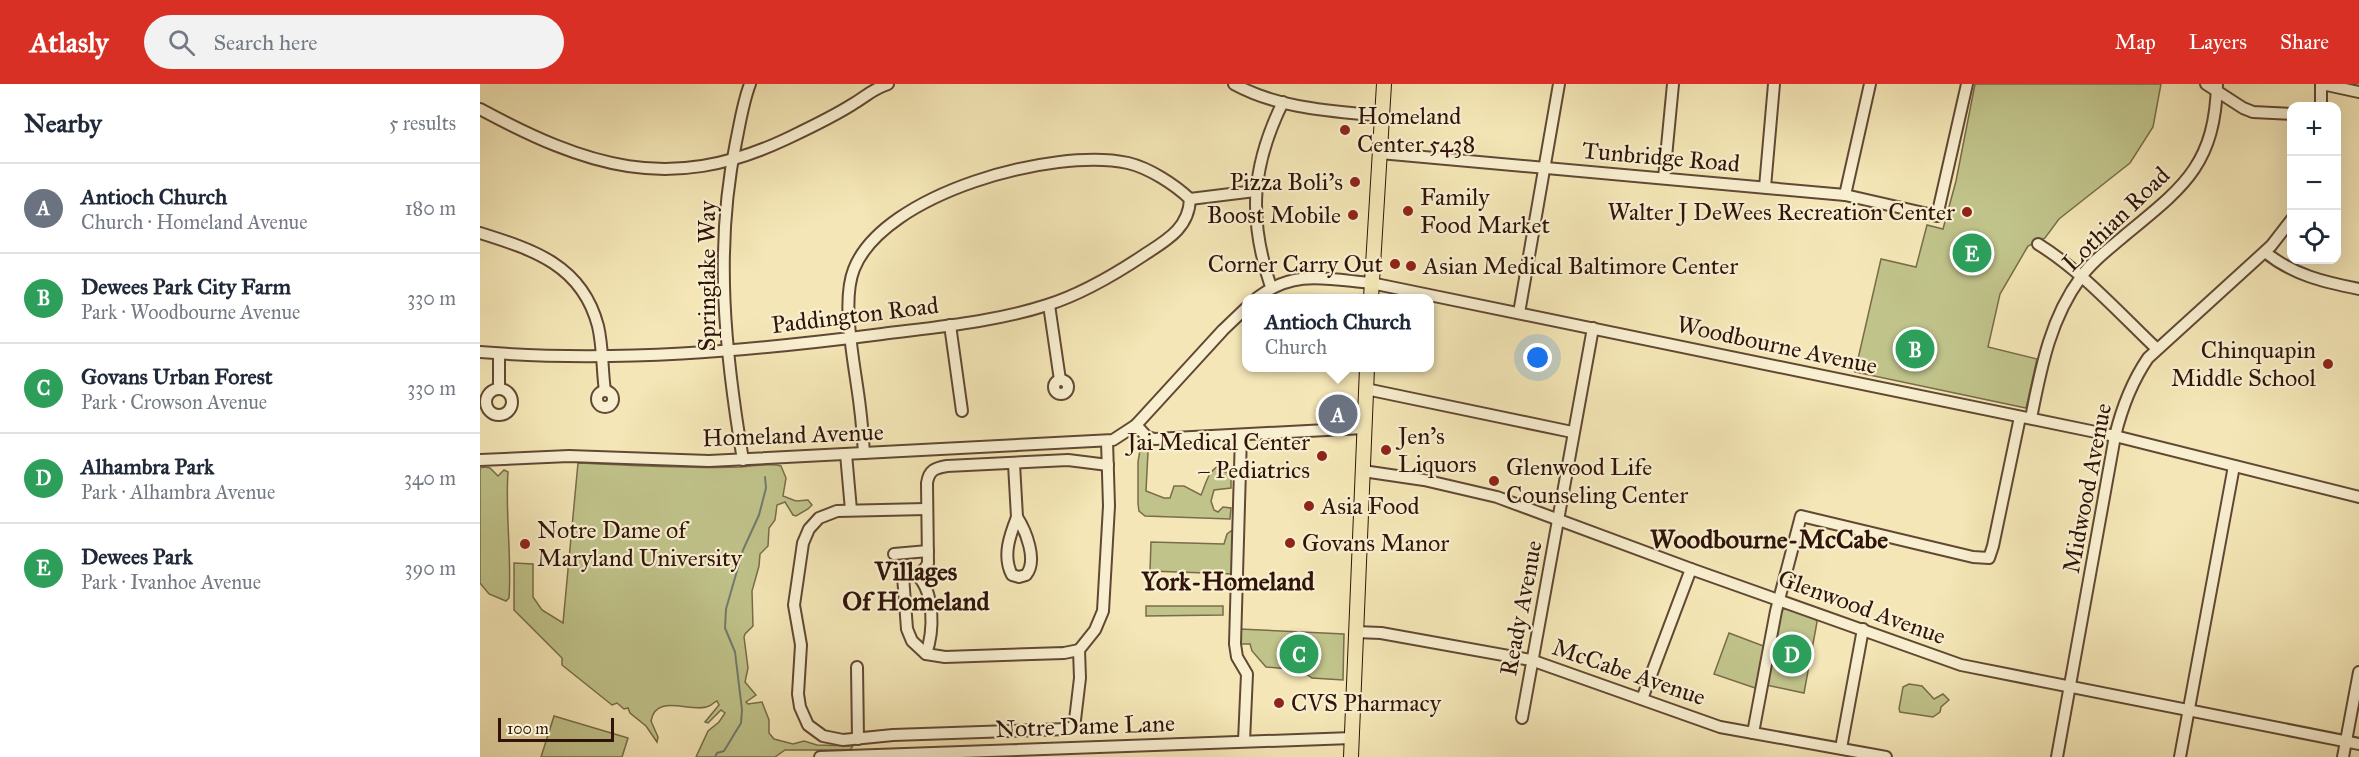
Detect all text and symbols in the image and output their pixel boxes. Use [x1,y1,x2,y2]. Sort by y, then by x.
search box [144,15,564,69]
text: Atlasly [30,25,108,60]
icon: search [165,26,198,59]
text: Search here [213,29,317,56]
text: Map [2115,29,2156,55]
text: Layers [2189,29,2247,55]
text: Share [2280,29,2329,55]
place label: Homeland Center 5438 [1357,101,1475,159]
map controls [2287,102,2341,264]
button: + [2287,102,2341,156]
text: Nearby [24,107,102,139]
text: 5 results [389,111,456,135]
marker: Homeland Center 5438 [1338,123,1352,137]
street label: Tunbridge Road [1581,135,1741,179]
button: − [2287,156,2341,210]
street label: Lothian Road [2056,160,2176,278]
place label: Pizza Boli's [1229,167,1343,197]
marker: Pizza Boli's [1348,175,1362,189]
place label: Family Food Market [1420,182,1551,240]
text: Antioch Church [81,183,227,210]
text: A [37,196,50,220]
text: 180 m [405,196,456,220]
place label: Walter J DeWees Recreation Center [1607,197,1955,227]
street label: Springlake Way [692,200,722,351]
place label: Boost Mobile [1207,200,1341,230]
marker: Family Food Market [1401,204,1415,218]
marker: Walter J DeWees Recreation Center [1960,205,1974,219]
marker: Boost Mobile [1346,208,1360,222]
text: Church · Homeland Avenue [81,210,308,234]
button: locate [2287,210,2341,264]
pin: E [1952,230,1992,276]
place label: Corner Carry Out [1208,249,1383,279]
place label: Asian Medical Baltimore Center [1422,251,1738,281]
marker: Corner Carry Out [1388,257,1402,271]
marker: Asian Medical Baltimore Center [1404,259,1418,273]
text: Dewees Park City Farm [81,273,291,300]
text: B [37,286,50,310]
text: 330 m [407,286,456,310]
street label: Paddington Road [770,290,940,340]
popup [1242,294,1434,372]
text: Park · Woodbourne Avenue [81,300,300,324]
text: Antioch Church [1265,308,1411,335]
street label: Woodbourne Avenue [1674,309,1880,381]
pin: B [1896,326,1934,372]
text: Church [1265,335,1327,359]
place label: Chinquapin Middle School [2171,335,2317,393]
your location [1523,343,1552,372]
marker: Chinquapin Middle School [2321,357,2335,371]
text: Govans Urban Forest [81,363,272,390]
text: C [37,376,50,400]
text: 330 m [407,376,456,400]
text: Park · Crowson Avenue [81,390,267,414]
pin: A [1318,392,1358,436]
street label: Midwood Avenue [2056,400,2118,576]
street label: Homeland Avenue [702,417,884,453]
place label: Jen’s Liquors [1395,421,1476,479]
place label: Jai Medical Center – Pediatrics [1124,427,1310,485]
marker: Jen’s Liquors [1379,443,1393,457]
marker: Jai Medical Center – Pediatrics [1315,449,1329,463]
place label: Glenwood Life Counseling Center [1506,452,1688,510]
text: Alhambra Park [81,453,214,480]
text: D [36,466,51,490]
text: 340 m [404,466,456,490]
marker: Glenwood Life Counseling Center [1487,474,1501,488]
text: Park · Alhambra Avenue [81,480,275,504]
place label: Asia Food [1320,491,1420,521]
marker: Asia Food [1302,499,1316,513]
place label: Notre Dame of Maryland University [537,515,743,573]
district label: Woodbourne-McCabe [1650,523,1888,555]
place label: Govans Manor [1302,528,1449,558]
marker: Govans Manor [1283,536,1297,550]
marker: Notre Dame of Maryland University [518,537,532,551]
street label: Ready Avenue [1493,538,1549,678]
text: Dewees Park [81,543,193,570]
district label: Villages Of Homeland [842,555,991,617]
text: E [36,556,51,580]
text: 390 m [405,556,456,580]
street label: Glenwood Avenue [1774,563,1950,651]
district label: York-Homeland [1140,565,1316,597]
text: Park · Ivanhoe Avenue [81,570,261,594]
pin: C [1280,632,1318,676]
street label: McCabe Avenue [1548,632,1710,712]
pin: D [1772,632,1812,676]
place label: CVS Pharmacy [1291,688,1442,718]
marker: CVS Pharmacy [1272,696,1286,710]
street label: Notre Dame Lane [995,708,1175,744]
scale bar [498,715,614,742]
text: 100 m [507,719,549,738]

